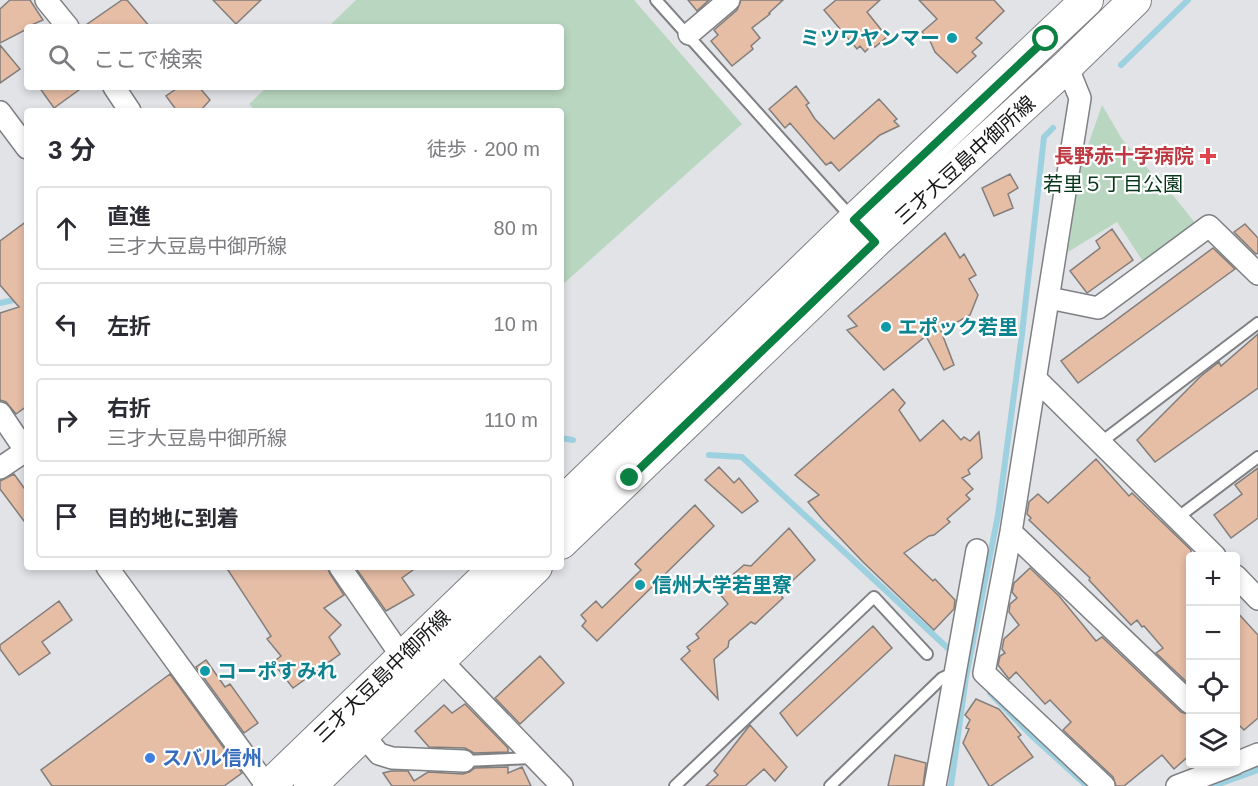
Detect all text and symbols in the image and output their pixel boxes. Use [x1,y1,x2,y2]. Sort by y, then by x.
search box [24,24,564,90]
route start [1032,25,1058,51]
place label: ミツワヤンマー [800,27,940,49]
marker: ミツワヤンマー [945,31,959,45]
icon: search [45,41,78,74]
text: ここで検索 [93,47,203,72]
street label: 三才大豆島中御所線 [891,92,1039,228]
text: 3 分 [48,135,96,165]
text: 徒歩 · 200 m [427,138,540,160]
place label: 長野赤十字病院 [1054,145,1194,167]
marker: 長野赤十字病院 [1199,147,1217,165]
park label: 若里５丁目公園 [1043,173,1183,195]
text: 直進 [107,204,151,229]
icon: ahead [50,212,83,245]
text: 80 m [494,217,538,239]
text: 三才大豆島中御所線 [107,235,287,257]
icon: left [50,308,83,341]
text: 10 m [494,313,538,335]
text: 左折 [107,314,151,339]
place label: エポック若里 [898,316,1018,338]
marker: エポック若里 [879,320,893,334]
text: 右折 [107,396,151,421]
icon: right [50,404,83,437]
text: 110 m [484,409,538,431]
text: 三才大豆島中御所線 [107,427,287,449]
route end [616,464,642,490]
icon: arrive [50,500,83,533]
text: 目的地に到着 [107,506,239,531]
map controls [1186,552,1240,768]
button: + [1186,552,1240,606]
place label: 信州大学若里寮 [652,574,792,596]
marker: 信州大学若里寮 [633,578,647,592]
street label: 三才大豆島中御所線 [310,606,454,746]
button: − [1186,606,1240,660]
place label: コーポすみれ [217,660,337,682]
button: locate [1186,660,1240,714]
marker: コーポすみれ [198,664,212,678]
button: layers [1186,714,1240,768]
place label: スバル信州 [162,747,262,769]
marker: スバル信州 [143,751,157,765]

